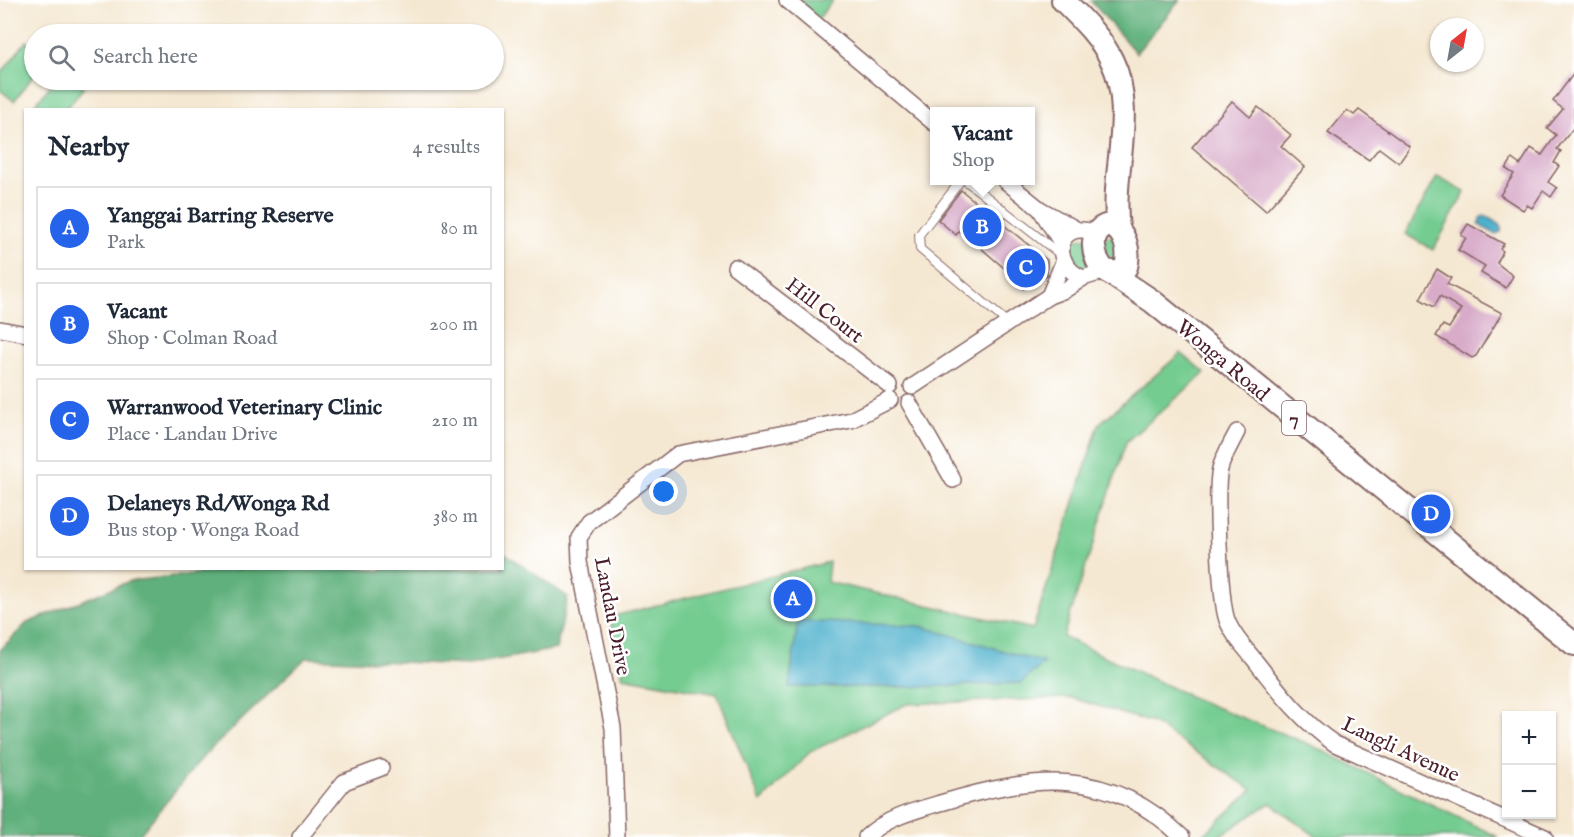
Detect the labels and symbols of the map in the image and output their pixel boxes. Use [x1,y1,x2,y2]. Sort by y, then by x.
north arrow [1430,18,1484,72]
pin: B [962,204,1002,250]
pin: C [1006,246,1046,290]
street label: Hill Court [780,272,869,350]
street label: Wonga Road [1170,314,1275,409]
road number: 7 [1282,401,1306,435]
your location [649,477,678,506]
pin: D [1412,492,1450,536]
street label: Landau Drive [587,555,636,678]
pin: A [774,576,812,622]
street label: Langli Avenue [1337,711,1464,790]

